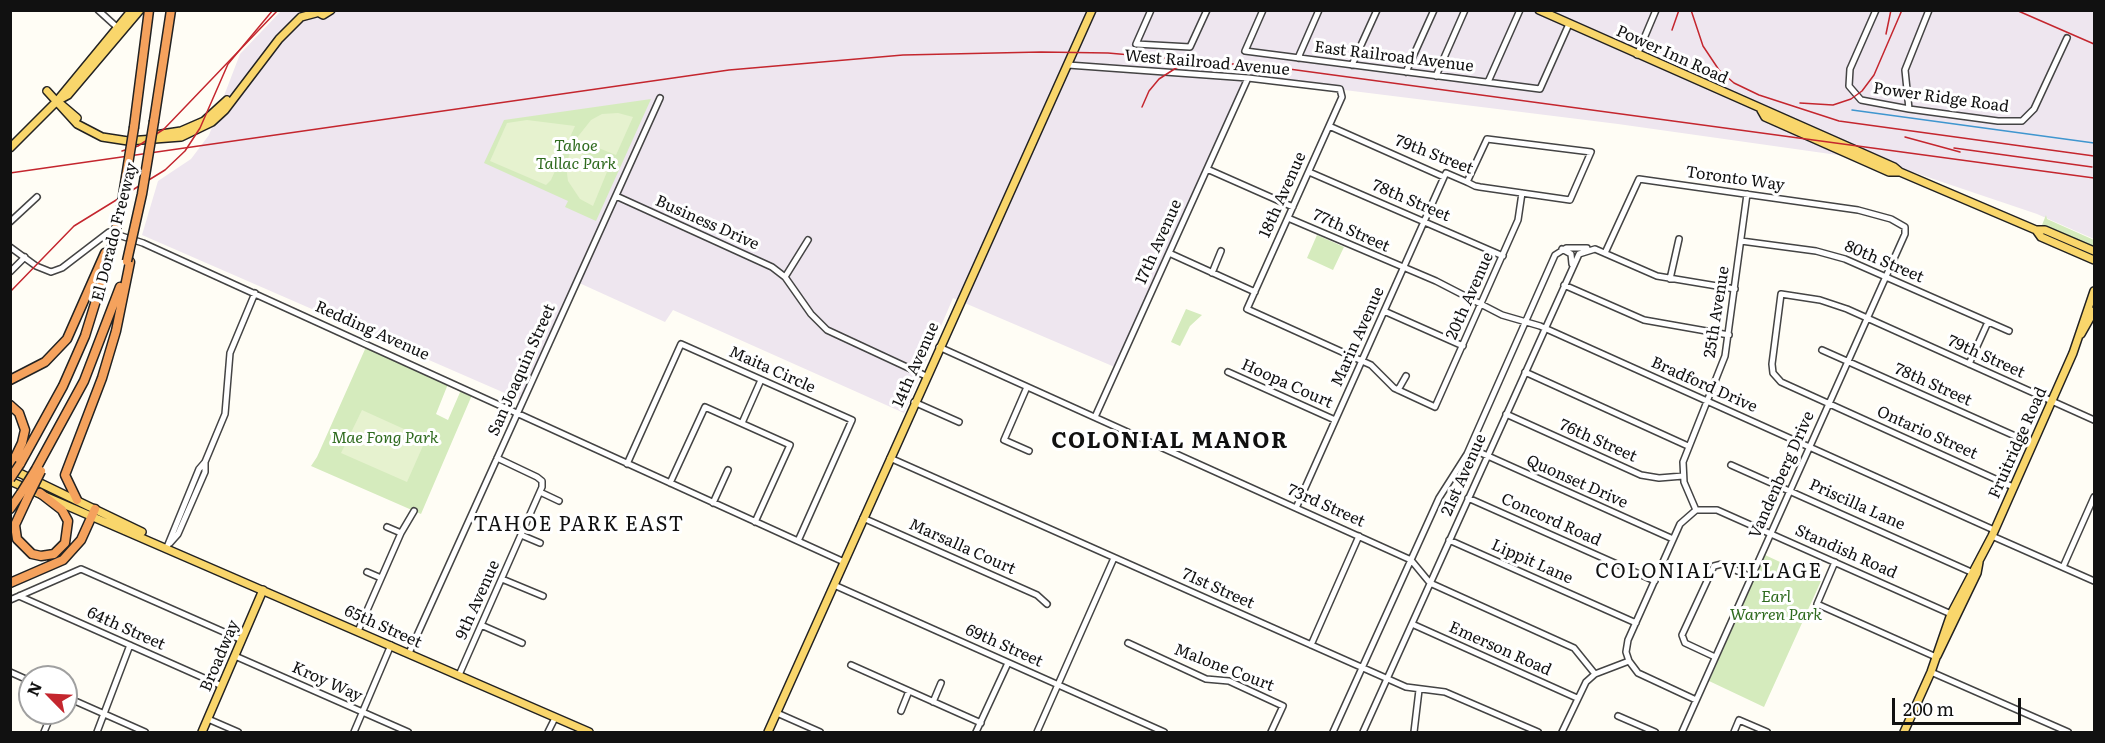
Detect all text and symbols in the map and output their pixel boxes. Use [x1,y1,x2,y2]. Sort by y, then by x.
street label: Power Inn Road [1613,22,1731,88]
street label: East Railroad Avenue [1313,38,1475,76]
street label: West Railroad Avenue [1124,46,1290,80]
street label: Power Ridge Road [1872,79,2010,117]
street label: 79th Street [1392,131,1476,179]
park label: Tahoe Tallac Park [536,136,616,174]
street label: 18th Avenue [1256,149,1310,241]
street label: El Dorado Freeway [88,161,142,303]
street label: Toronto Way [1684,163,1786,195]
street label: 78th Street [1369,176,1453,226]
street label: Business Drive [652,192,762,254]
street label: 17th Avenue [1132,197,1186,287]
street label: 77th Street [1310,206,1392,256]
street label: 80th Street [1842,237,1926,287]
street label: 20th Avenue [1442,249,1498,343]
street label: 25th Avenue [1700,265,1734,359]
street label: Marin Avenue [1327,284,1389,390]
street label: Redding Avenue [312,297,432,365]
street label: San Joaquin Street [484,301,560,439]
street label: 14th Avenue [889,319,943,411]
street label: 79th Street [1944,331,2028,383]
street label: Maita Circle [726,342,818,398]
street label: Bradford Drive [1648,353,1760,417]
street label: Hoopa Court [1238,355,1336,413]
street label: 78th Street [1891,359,1975,411]
street label: Fruitridge Road [1985,384,2051,502]
street label: Ontario Street [1874,402,1980,464]
street label: Vandenberg Drive [1745,408,1819,542]
street label: 76th Street [1556,415,1640,467]
park label: Mae Fong Park [331,428,439,448]
district label: COLONIAL MANOR [1051,429,1289,455]
street label: 21st Avenue [1437,431,1491,519]
street label: Quonset Drive [1523,451,1631,513]
street label: Priscilla Lane [1806,475,1908,535]
street label: 73rd Street [1284,480,1368,532]
street label: Concord Road [1498,489,1604,551]
district label: TAHOE PARK EAST [473,513,685,537]
street label: Marsalla Court [906,515,1018,579]
street label: Standish Road [1792,521,1900,583]
street label: Lippit Lane [1488,536,1576,588]
street label: 9th Avenue [452,557,504,643]
district label: COLONIAL VILLAGE [1595,560,1823,584]
street label: 71st Street [1179,565,1257,613]
park label: Earl Warren Park [1730,587,1822,625]
street label: 65th Street [341,601,425,653]
street label: 64th Street [84,603,168,655]
street label: Broadway [196,617,244,695]
street label: Emerson Road [1446,618,1554,680]
street label: 69th Street [962,620,1046,672]
street label: Malone Court [1171,640,1277,696]
street label: Kroy Way [289,658,365,706]
north arrow [18,665,78,725]
text: N [20,677,47,700]
scale bar [1895,686,2024,724]
text: 200 m [1903,695,1954,722]

